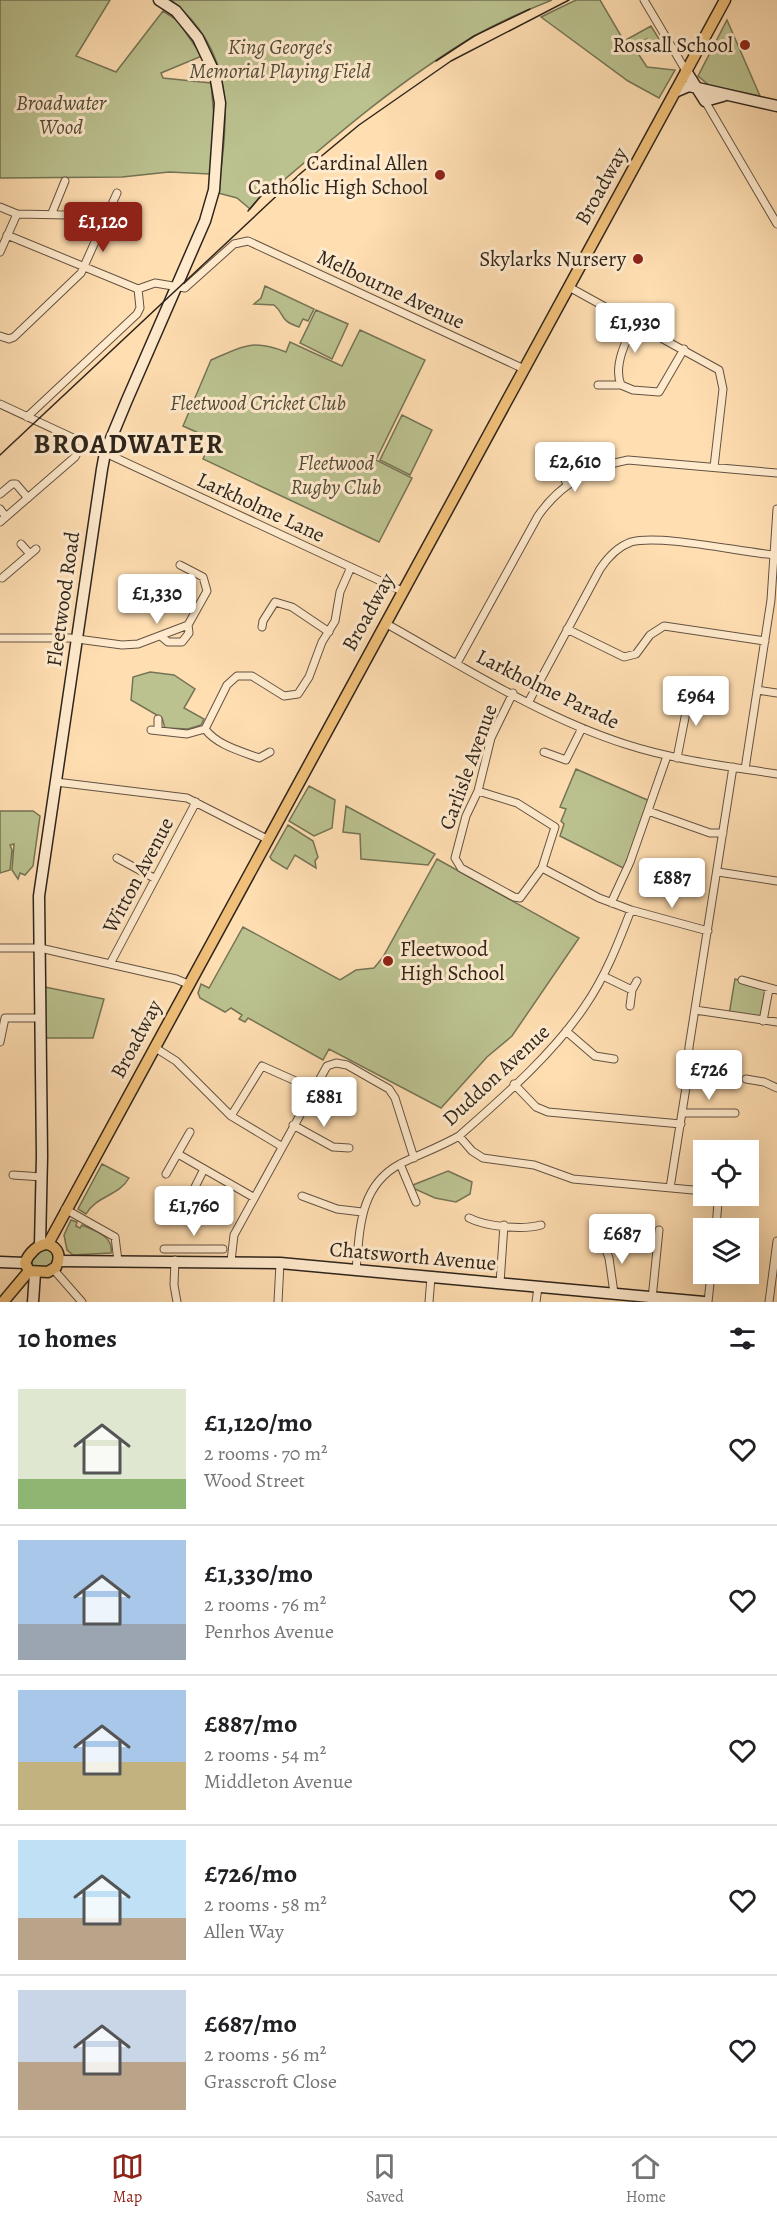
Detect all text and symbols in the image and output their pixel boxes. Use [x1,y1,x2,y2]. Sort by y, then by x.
place label: Rossall School [612,31,733,59]
park label: King George's Memorial Playing Field [189,33,371,85]
marker: Rossall School [738,38,752,52]
park label: Broadwater Wood [16,89,107,141]
street label: Broadway [568,142,634,230]
place label: Cardinal Allen Catholic High School [248,149,428,201]
marker: Cardinal Allen Catholic High School [433,168,447,182]
pin: £1,120 [54,202,152,253]
text: £1,120 [78,208,128,235]
street label: Melbourne Avenue [313,242,469,336]
place label: Skylarks Nursery [479,245,627,273]
marker: Skylarks Nursery [631,252,645,266]
pin: £1,930 [586,303,684,354]
text: £1,930 [610,309,660,336]
park label: Fleetwood Cricket Club [170,389,346,417]
district label: BROADWATER [34,426,224,462]
pin: £2,610 [526,442,624,493]
text: £2,610 [549,448,601,475]
park label: Fleetwood Rugby Club [291,449,381,501]
street label: Larkholme Lane [192,465,330,549]
street label: Fleetwood Road [40,529,86,668]
street label: Broadway [335,568,401,656]
pin: £1,330 [108,574,206,625]
text: £1,330 [132,580,182,607]
street label: Larkholme Parade [472,642,624,736]
pin: £964 [660,676,732,727]
text: £964 [677,682,715,709]
street label: Carlisle Avenue [432,700,504,834]
street label: Witton Avenue [95,812,180,939]
pin: £887 [636,858,708,909]
text: £887 [653,864,691,891]
place label: Fleetwood High School [400,935,504,987]
marker: Fleetwood High School [381,954,395,968]
street label: Broadway [104,994,169,1083]
street label: Duddon Avenue [436,1018,556,1132]
pin: £726 [673,1050,745,1101]
text: £726 [690,1056,728,1083]
pin: £881 [288,1077,360,1128]
text: £881 [306,1083,342,1110]
map controls [693,1140,759,1284]
button: locate [693,1140,759,1206]
pin: £1,760 [145,1186,243,1237]
text: £1,760 [169,1192,219,1219]
pin: £687 [586,1214,658,1265]
button: layers [693,1218,759,1284]
text: £687 [603,1220,641,1247]
street label: Chatsworth Avenue [328,1235,498,1277]
text: 10 homes [18,1321,117,1356]
icon: filters [726,1322,759,1355]
text: £1,120/mo [204,1405,313,1440]
icon: home [66,1413,138,1485]
icon: heart [726,1433,759,1466]
text: 2 rooms · 70 m² [204,1440,328,1467]
text: Wood Street [204,1467,305,1494]
text: £1,330/mo [204,1556,313,1591]
icon: home [66,1564,138,1636]
icon: heart [726,1584,759,1617]
text: 2 rooms · 76 m² [204,1591,326,1618]
text: Penrhos Avenue [204,1618,334,1645]
text: £887/mo [204,1706,297,1741]
icon: home [66,1714,138,1786]
icon: heart [726,1734,759,1767]
text: 2 rooms · 54 m² [204,1741,326,1768]
text: Middleton Avenue [204,1768,353,1795]
text: £726/mo [204,1856,297,1891]
icon: home [66,1864,138,1936]
icon: heart [726,1884,759,1917]
text: 2 rooms · 58 m² [204,1891,327,1918]
text: Allen Way [204,1918,284,1945]
text: £687/mo [204,2006,297,2041]
icon: home [66,2014,138,2086]
icon: heart [726,2034,759,2067]
text: 2 rooms · 56 m² [204,2041,326,2068]
text: Grasscroft Close [204,2068,337,2095]
tab: Map [111,2150,144,2208]
tab: Saved [366,2150,404,2208]
tab: Home [626,2150,666,2208]

